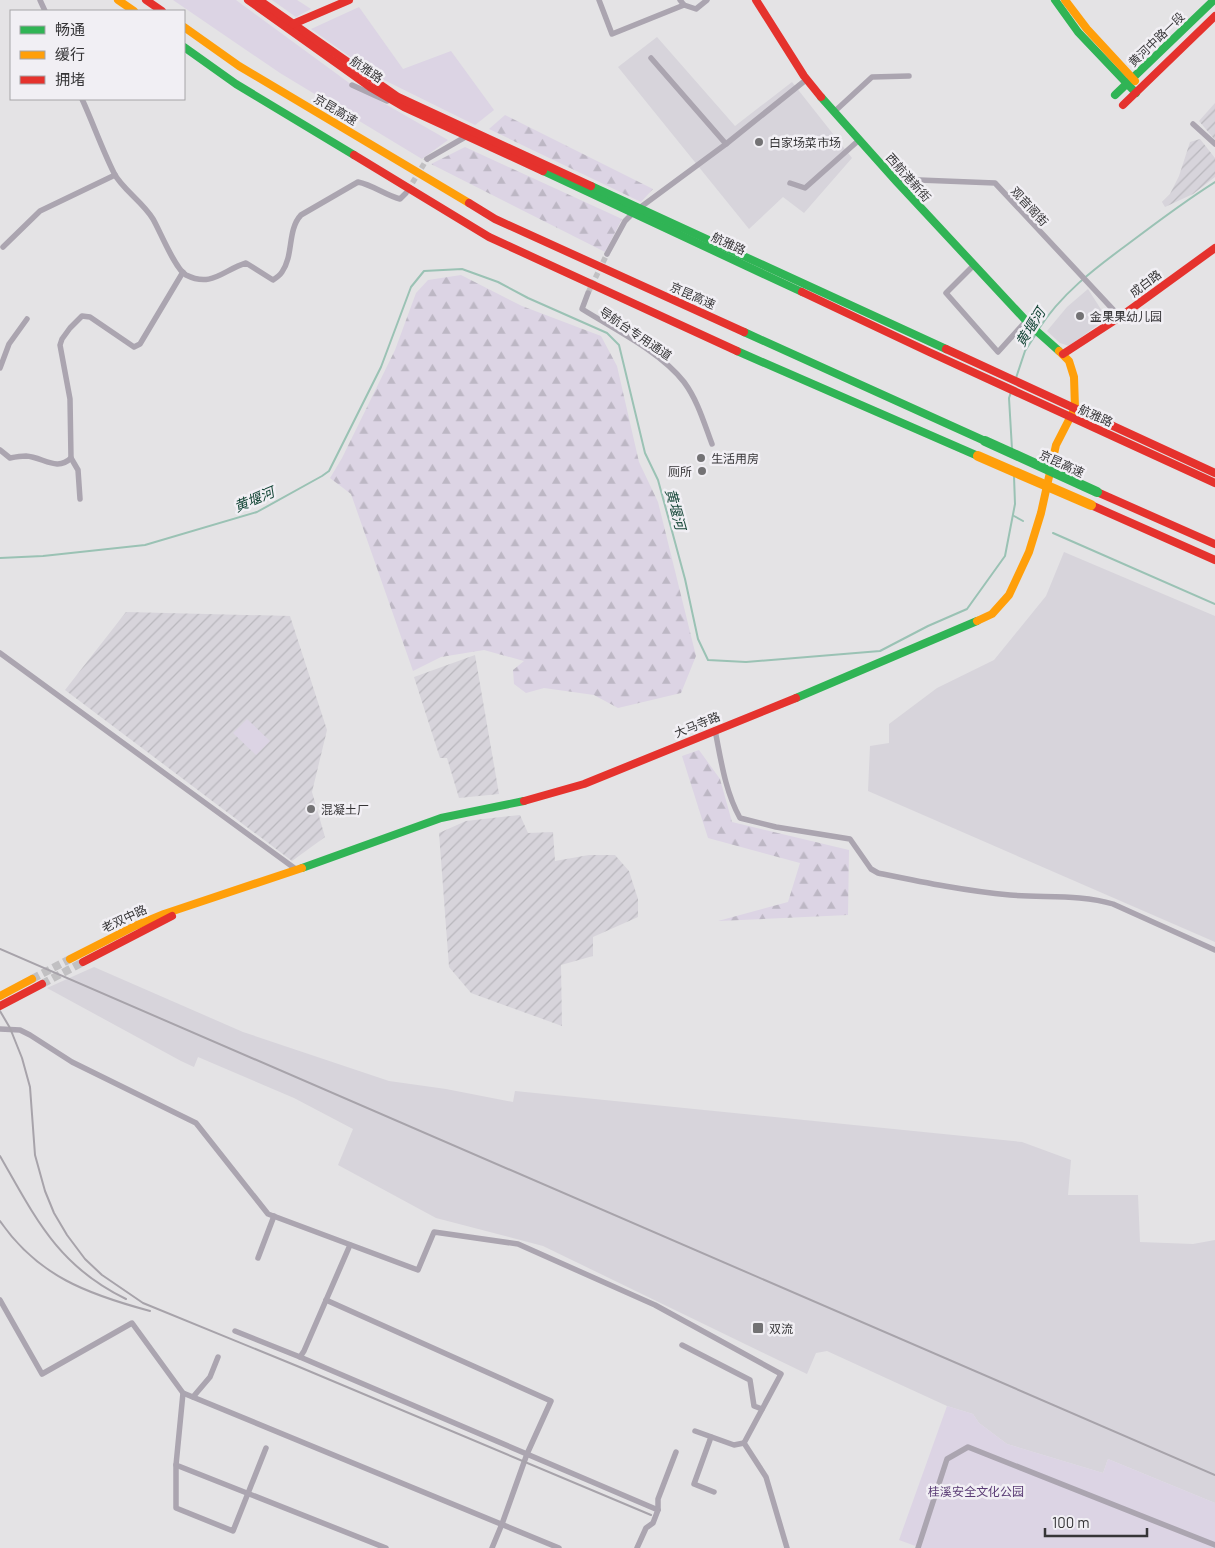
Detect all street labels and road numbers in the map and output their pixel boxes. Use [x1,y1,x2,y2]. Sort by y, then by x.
street label: 黄河中路一段 [1125,9,1187,69]
street label: 航雅路 [348,53,386,85]
street label: 京昆高速 [312,91,360,127]
street label: 西航港新街 [884,150,934,204]
street label: 观音阁街 [1009,184,1051,228]
street label: 航雅路 [710,229,748,257]
street label: 成白路 [1126,267,1164,299]
street label: 京昆高速 [668,279,718,311]
street label: 导航台专用通道 [597,304,675,362]
street label: 航雅路 [1077,401,1115,429]
street label: 京昆高速 [1037,447,1087,479]
street label: 大马寺路 [672,709,722,739]
street label: 老双中路 [99,902,149,934]

